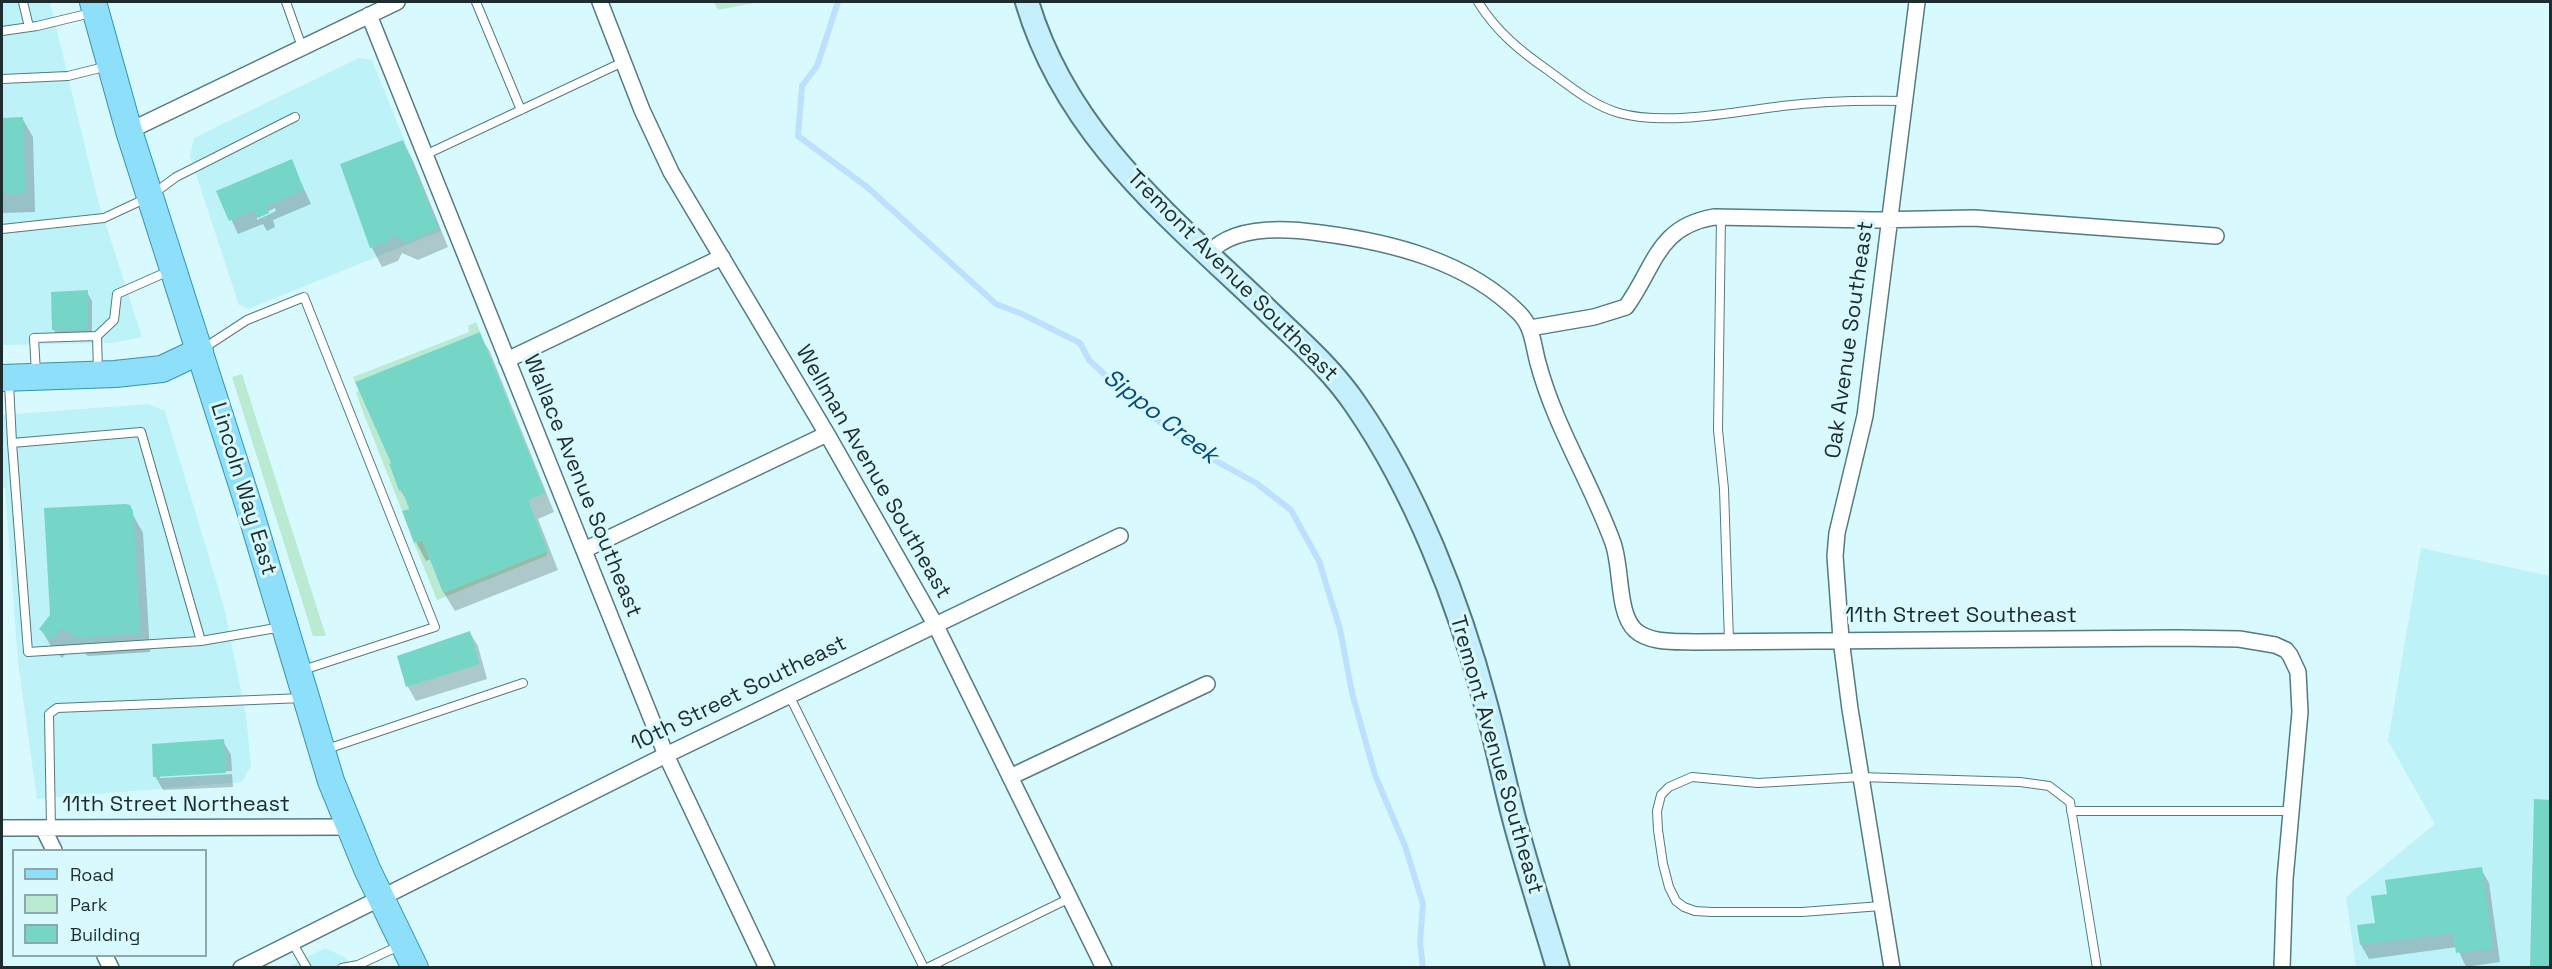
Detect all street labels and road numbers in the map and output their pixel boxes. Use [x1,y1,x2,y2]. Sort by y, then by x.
street label: Tremont Avenue Southeast [1121,165,1343,387]
street label: Oak Avenue Southeast [1820,220,1880,460]
street label: Wellman Avenue Southeast [790,341,956,603]
street label: Wallace Avenue Southeast [517,351,647,621]
street label: Lincoln Way East [204,400,282,578]
street label: 11th Street Southeast [1845,603,2077,629]
street label: Tremont Avenue Southeast [1444,613,1548,897]
street label: 10th Street Southeast [627,630,851,758]
street label: 11th Street Northeast [62,792,290,818]

